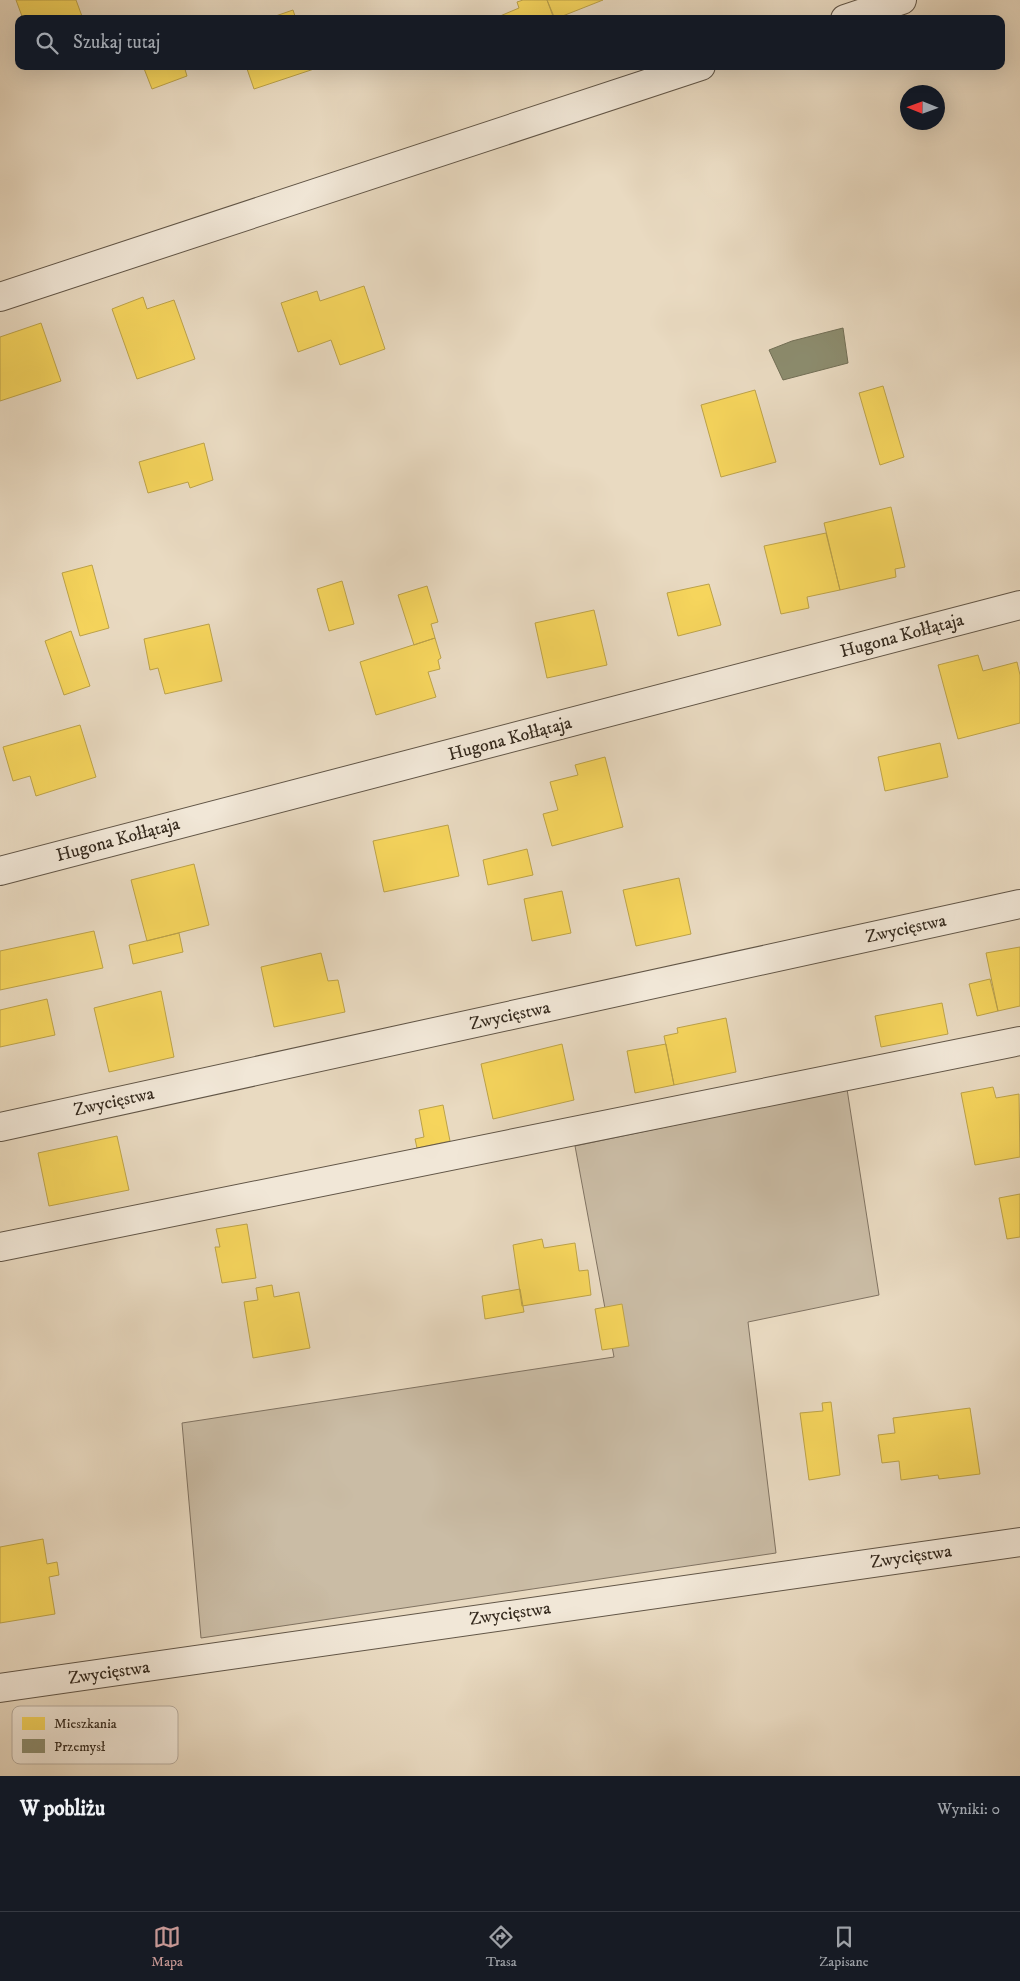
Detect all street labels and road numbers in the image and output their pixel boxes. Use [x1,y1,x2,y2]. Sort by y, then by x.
street label: Hugona Kołłątaja [838,609,966,663]
street label: Hugona Kołłątaja [446,712,574,766]
street label: Hugona Kołłątaja [54,813,182,867]
street label: Zwycięstwa [864,910,949,948]
street label: Zwycięstwa [468,997,553,1035]
street label: Zwycięstwa [72,1083,157,1121]
street label: Zwycięstwa [869,1540,953,1574]
street label: Zwycięstwa [468,1597,552,1631]
street label: Zwycięstwa [67,1656,151,1690]

